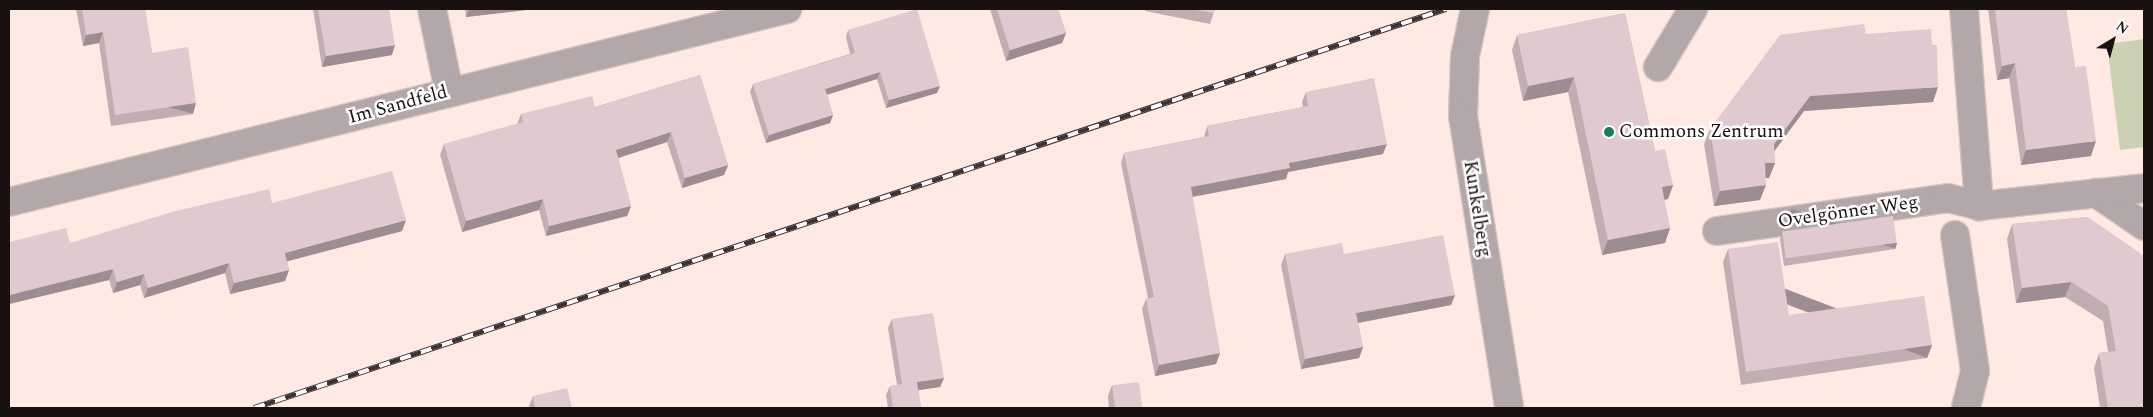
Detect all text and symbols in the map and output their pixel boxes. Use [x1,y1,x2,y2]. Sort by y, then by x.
north arrow [2088,15,2138,65]
text: N [2111,16,2133,39]
street label: Im Sandfeld [346,81,450,129]
place label: Commons Zentrum [1619,121,1784,143]
marker: Commons Zentrum [1603,126,1615,138]
street label: Kunkelberg [1458,159,1496,259]
street label: Ovelgönner Weg [1776,191,1920,233]

